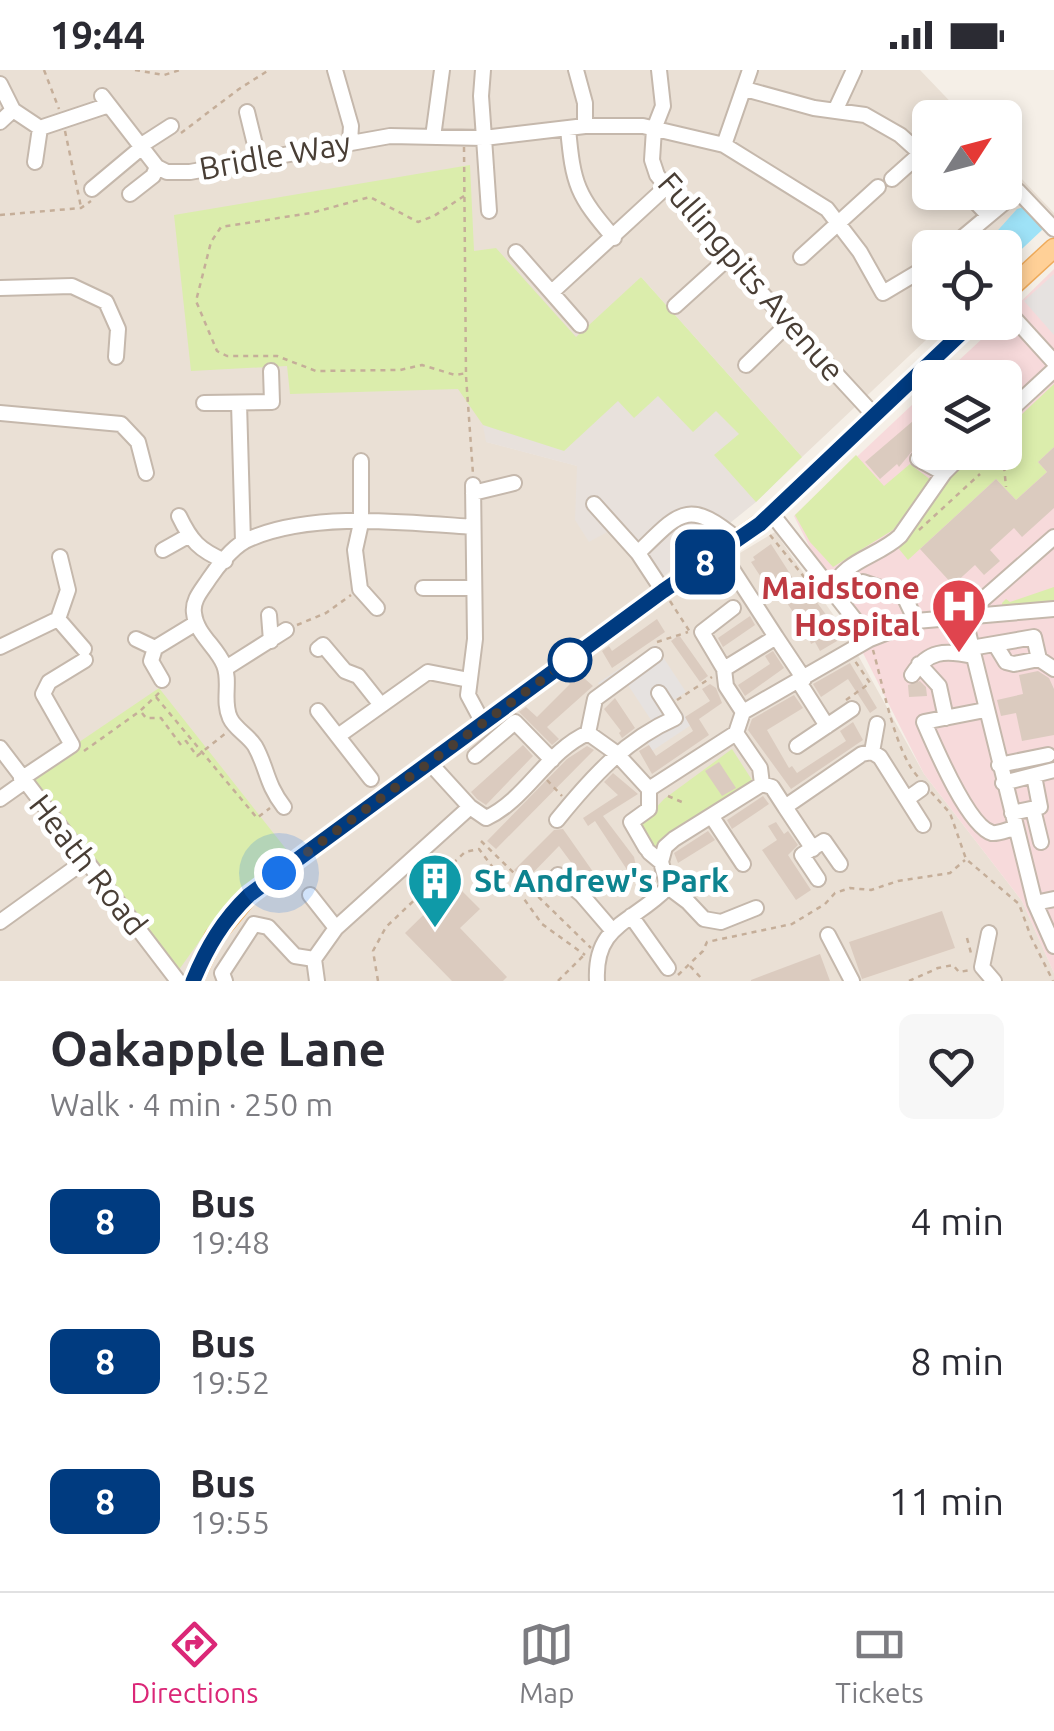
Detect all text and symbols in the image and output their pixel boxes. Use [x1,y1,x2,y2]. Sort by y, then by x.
text: 19:44 [50,14,145,56]
north arrow [912,100,1022,210]
map controls [912,100,1022,470]
street label: Bridle Way [196,124,353,186]
street label: Fullingpits Avenue [652,165,852,388]
button: locate [912,230,1022,340]
button: layers [912,360,1022,470]
line badge: 8 [672,530,738,594]
text: 8 [695,542,715,582]
place label: Maidstone Hospital [761,569,920,642]
hospital icon: Maidstone Hospital [929,576,989,655]
unlabelled marker [549,639,591,681]
street label: Heath Road [23,787,155,942]
your location [254,848,304,898]
building icon: St Andrew's Park [405,851,465,930]
place label: St Andrew's Park [474,862,729,898]
button: heart [899,1014,1004,1119]
text: Oakapple Lane [50,1021,386,1075]
text: Walk · 4 min · 250 m [50,1086,333,1122]
text: Bus [190,1182,255,1224]
text: 4 min [910,1200,1004,1242]
text: 8 [95,1201,115,1241]
text: 19:48 [190,1224,270,1260]
text: Bus [190,1322,255,1364]
text: 8 min [910,1340,1004,1382]
text: 8 [95,1341,115,1381]
text: 19:52 [190,1364,270,1400]
text: Bus [190,1462,255,1504]
text: 11 min [889,1480,1004,1522]
text: 8 [95,1481,115,1521]
text: 19:55 [190,1504,270,1540]
tab: Directions [130,1617,258,1708]
tab: Map [519,1617,574,1708]
tab: Tickets [835,1617,924,1708]

